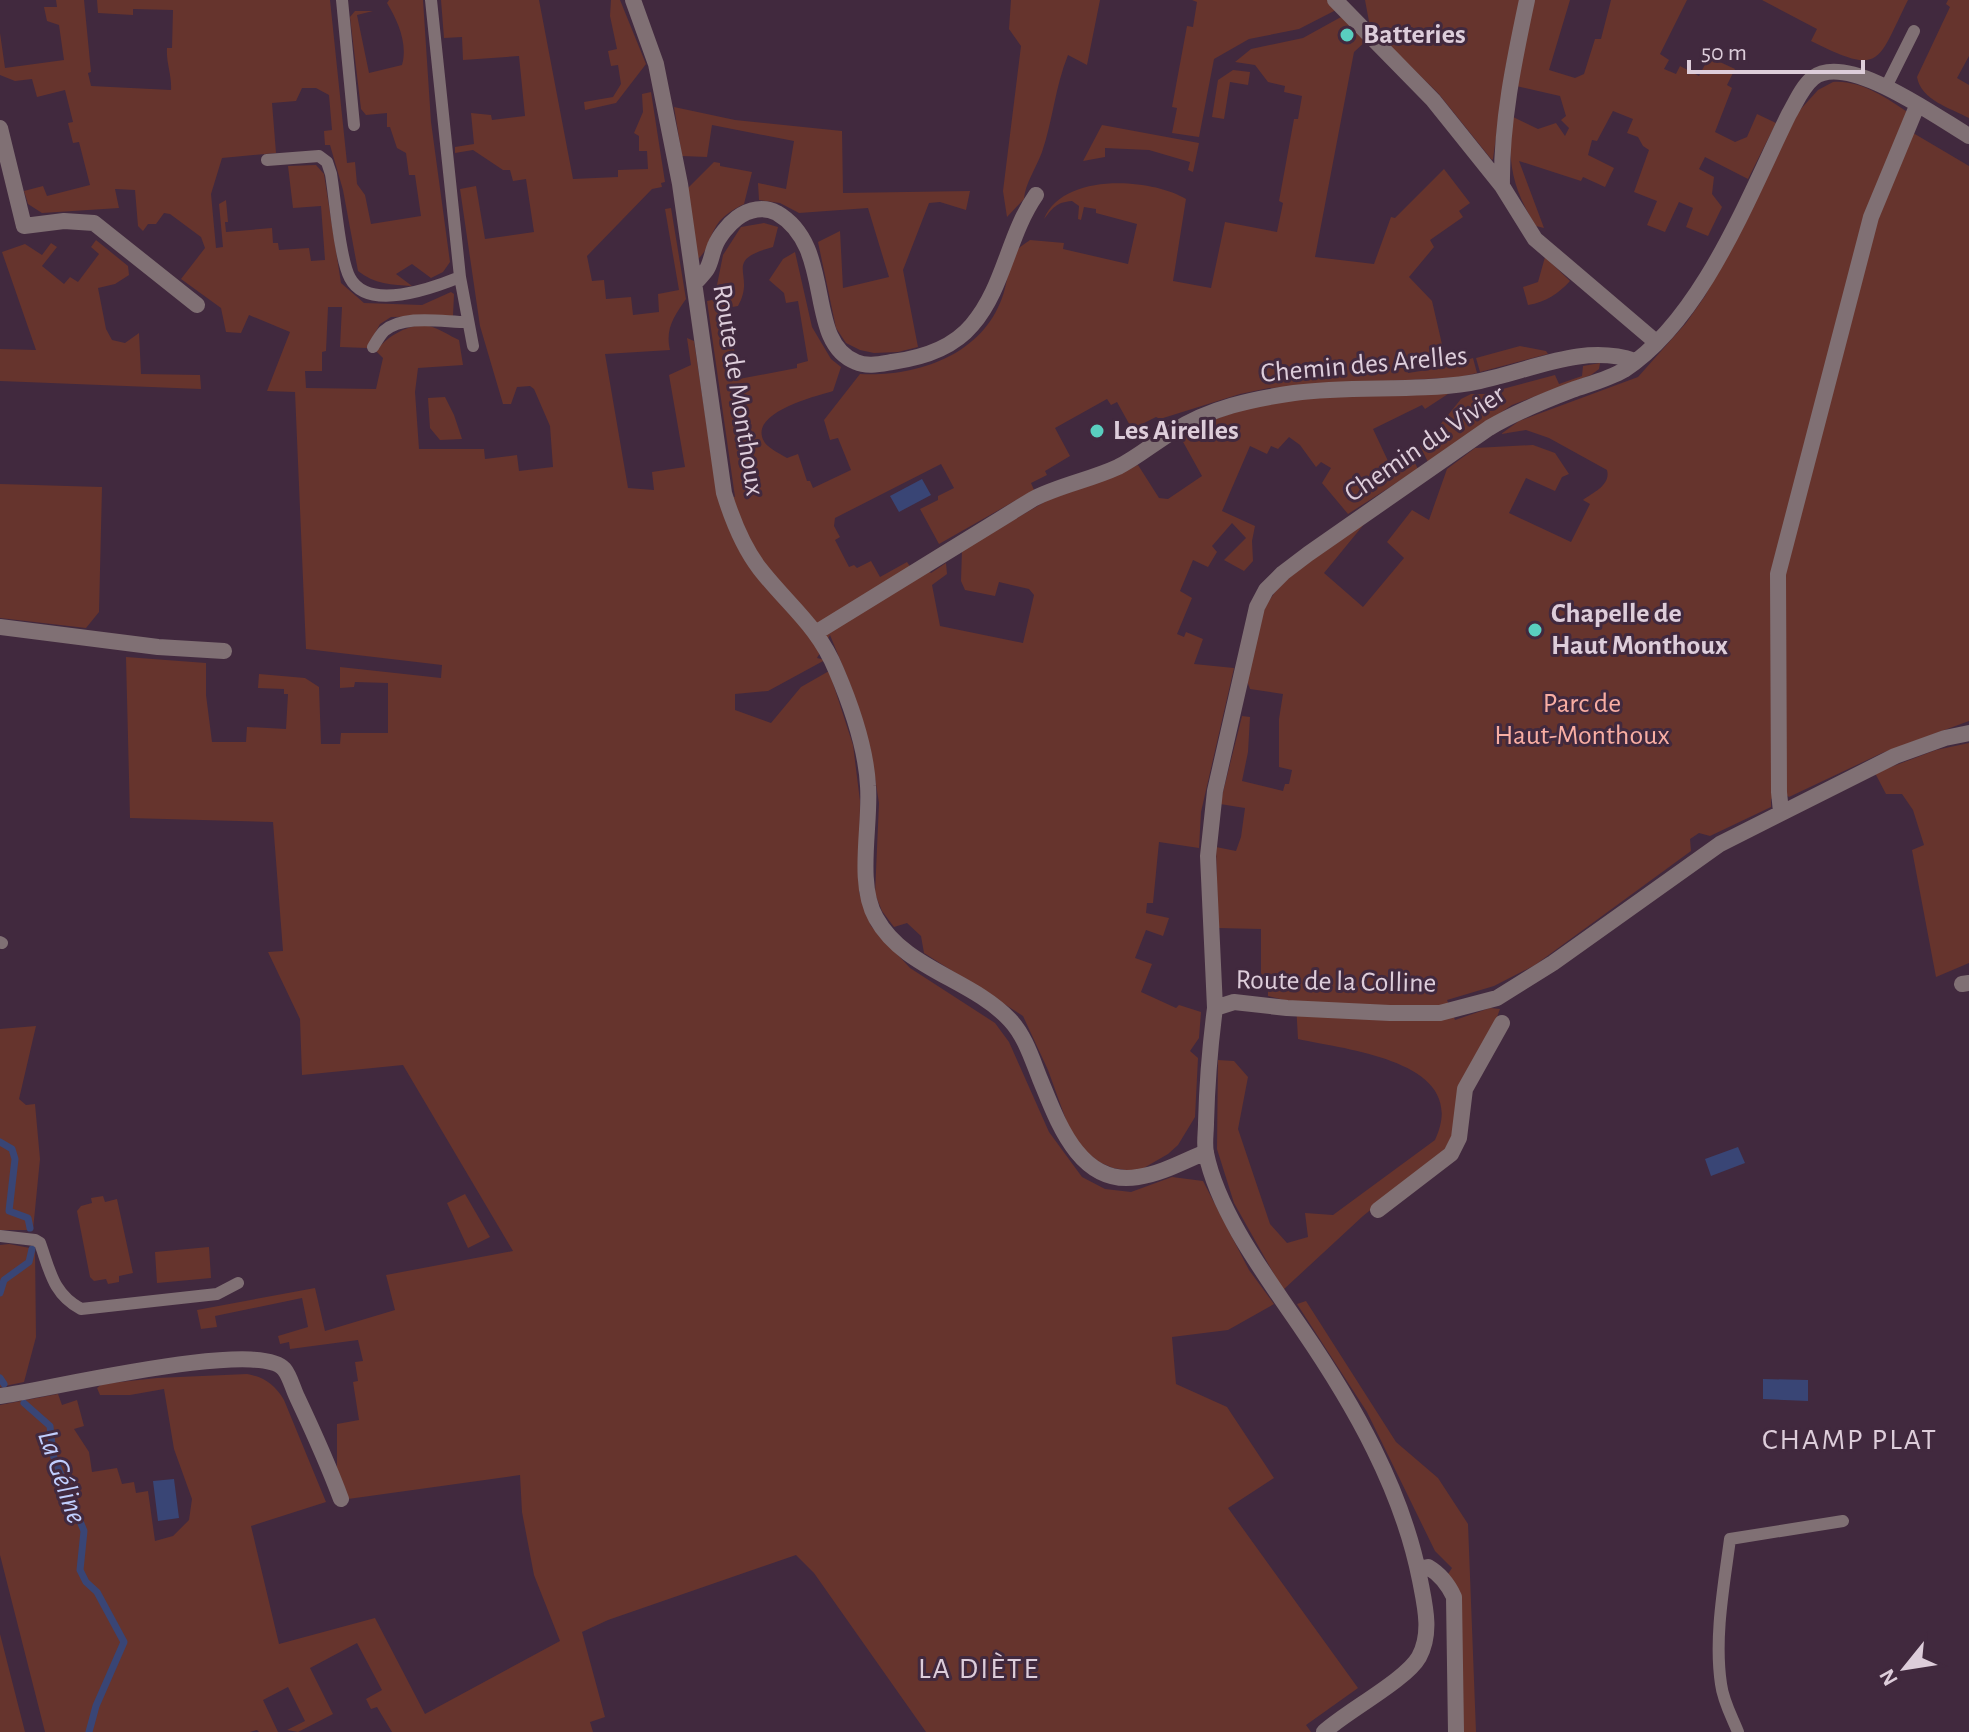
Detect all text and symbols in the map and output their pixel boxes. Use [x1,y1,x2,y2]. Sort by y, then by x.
place label: Batteries [1363,21,1466,49]
scale bar [1689,24,1863,74]
marker: Batteries [1338,26,1356,44]
text: 50 m [1701,41,1747,65]
street label: Route de Monthoux [707,282,769,498]
street label: Chemin des Arelles [1259,342,1469,388]
street label: Chemin du Vivier [1340,380,1510,508]
place label: Les Airelles [1113,417,1239,445]
marker: Les Airelles [1088,422,1106,440]
place label: Chapelle de Haut Monthoux [1551,600,1728,660]
marker: Chapelle de Haut Monthoux [1526,621,1544,639]
park label: Parc de Haut-Monthoux [1494,690,1670,750]
street label: Route de la Colline [1235,966,1437,998]
district label: CHAMP PLAT [1762,1425,1938,1455]
water label: La Géline [32,1427,92,1527]
north arrow [1865,1628,1945,1708]
district label: LA DIÈTE [918,1652,1040,1684]
text: N [1875,1665,1902,1690]

